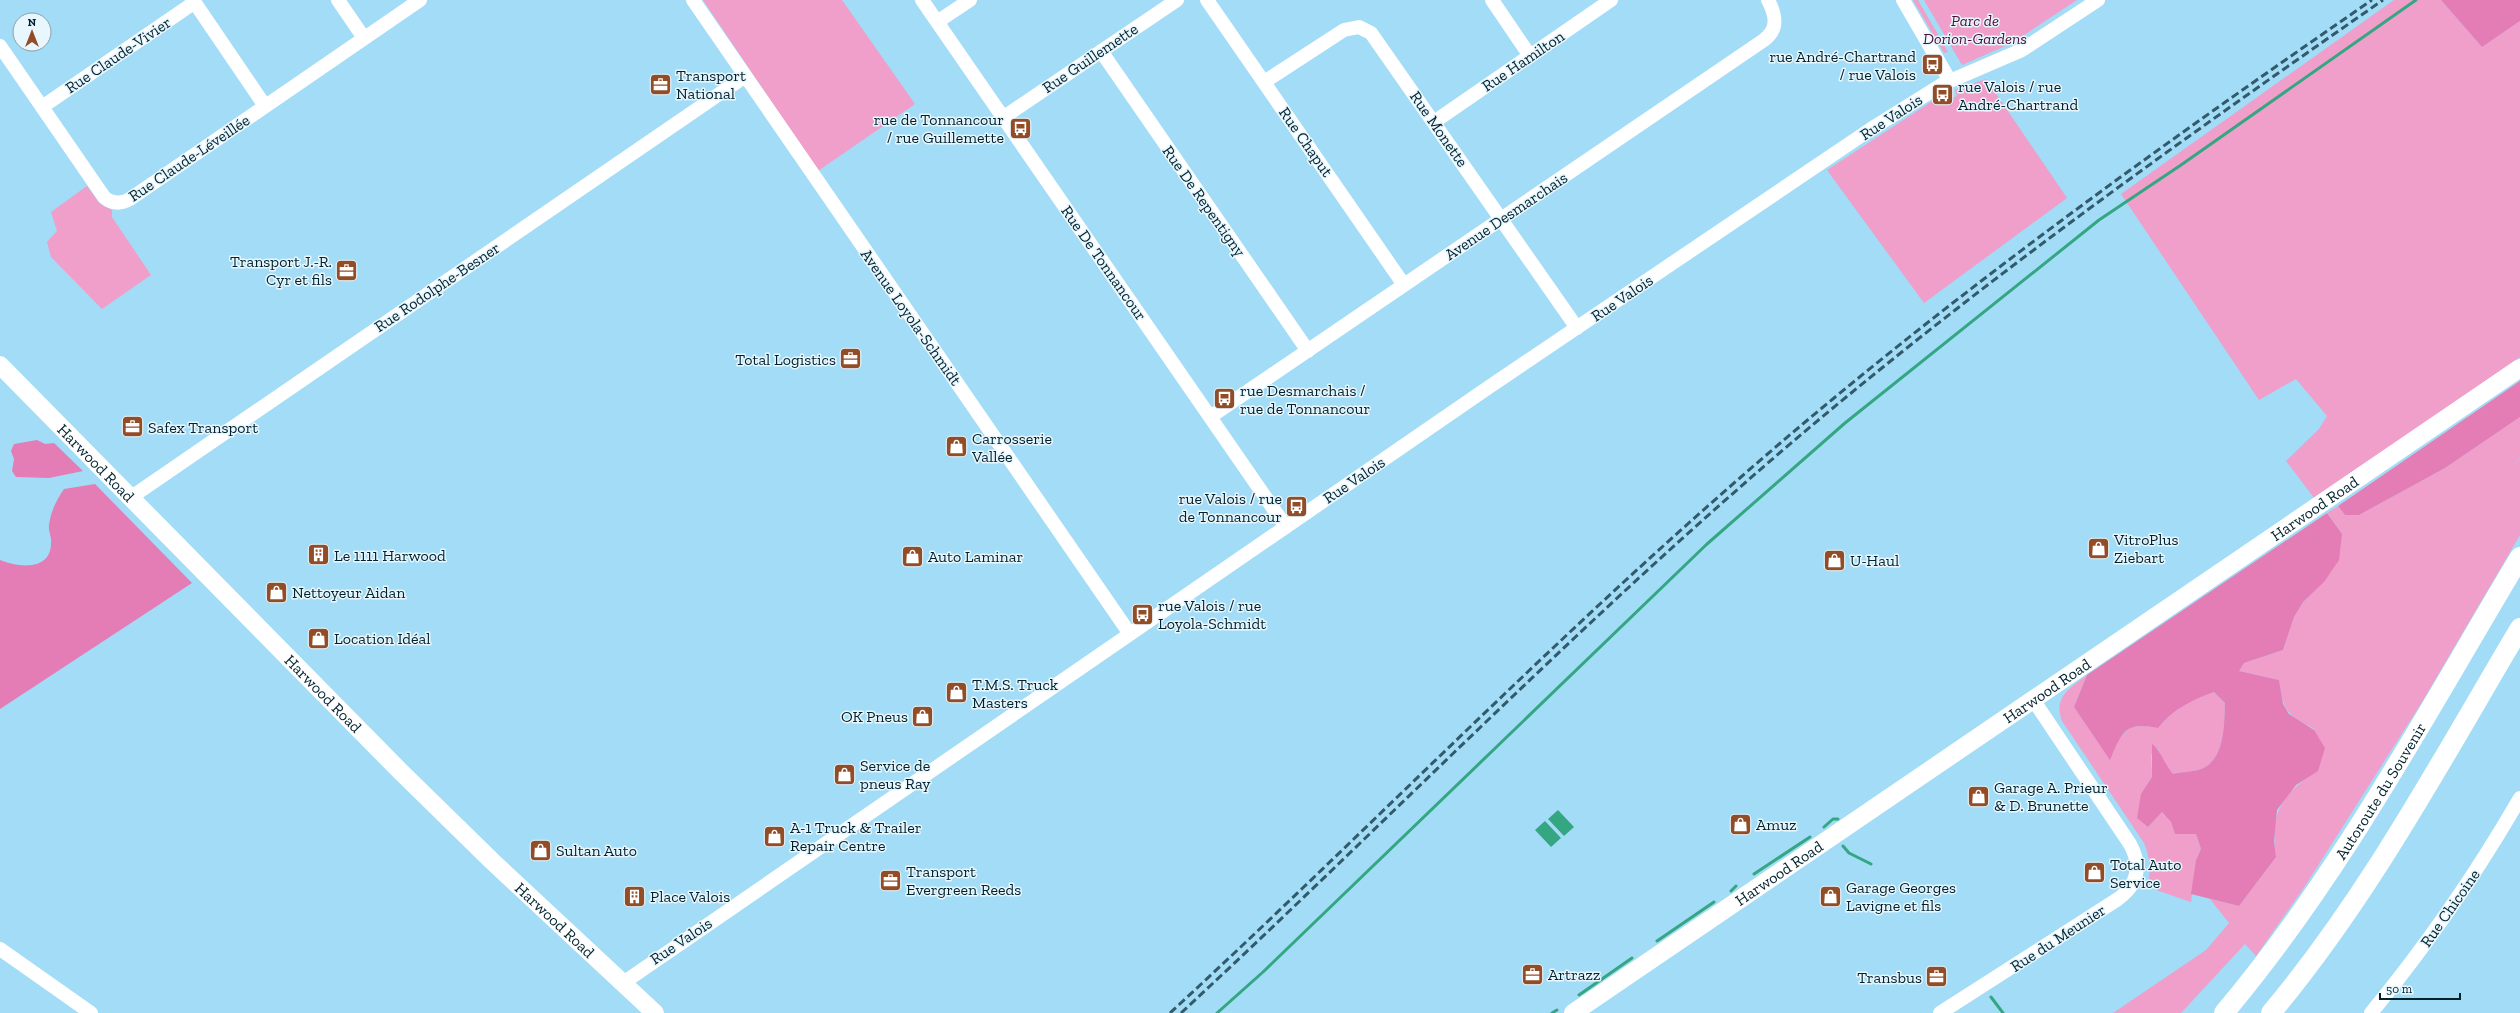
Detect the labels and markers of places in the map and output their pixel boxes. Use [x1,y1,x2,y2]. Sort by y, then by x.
place label: rue André-Chartrand / rue Valois [1769,47,1916,84]
bus stop icon: rue André-Chartrand / rue Valois [1919,52,1945,78]
place label: Transport National [676,66,746,103]
office icon: Transport National [647,71,673,97]
place label: rue Valois / rue André-Chartrand [1958,77,2078,114]
bus stop icon: rue Valois / rue André-Chartrand [1930,82,1956,108]
place label: rue de Tonnancour / rue Guillemette [874,110,1004,147]
bus stop icon: rue de Tonnancour / rue Guillemette [1007,115,1033,141]
place label: Transport J.-R. Cyr et fils [230,252,332,289]
office icon: Transport J.-R. Cyr et fils [334,257,360,283]
office icon: Total Logistics [838,346,864,372]
place label: Total Logistics [735,350,836,369]
place label: rue Desmarchais / rue de Tonnancour [1240,381,1370,418]
bus stop icon: rue Desmarchais / rue de Tonnancour [1211,386,1237,412]
office icon: Safex Transport [119,414,145,440]
place label: Safex Transport [148,418,258,437]
place label: Carrosserie Vallée [971,429,1052,466]
shop icon: Carrosserie Vallée [944,434,970,460]
place label: rue Valois / rue de Tonnancour [1179,489,1282,526]
bus stop icon: rue Valois / rue de Tonnancour [1284,494,1310,520]
place label: VitroPlus Ziebart [2113,530,2178,567]
shop icon: VitroPlus Ziebart [2086,535,2112,561]
building icon: Le 1111 Harwood [305,542,331,568]
shop icon: Auto Laminar [899,543,925,569]
place label: Le 1111 Harwood [334,546,446,565]
place label: Auto Laminar [928,547,1023,566]
shop icon: U-Haul [1822,547,1848,573]
place label: U-Haul [1850,551,1899,570]
shop icon: Nettoyeur Aidan [264,579,290,605]
place label: Nettoyeur Aidan [292,583,406,602]
place label: rue Valois / rue Loyola-Schmidt [1158,596,1266,633]
bus stop icon: rue Valois / rue Loyola-Schmidt [1129,601,1155,627]
shop icon: Location Idéal [305,625,331,651]
place label: Location Idéal [334,629,431,648]
place label: T.M.S. Truck Masters [972,675,1059,712]
shop icon: T.M.S. Truck Masters [943,680,969,706]
shop icon: OK Pneus [910,703,936,729]
place label: OK Pneus [841,707,908,726]
place label: Service de pneus Ray [860,756,931,793]
shop icon: Service de pneus Ray [831,761,857,787]
place label: Garage A. Prieur & D. Brunette [1994,778,2108,815]
shop icon: Garage A. Prieur & D. Brunette [1965,783,1991,809]
shop icon: Amuz [1728,811,1754,837]
place label: Amuz [1756,815,1797,834]
place label: A-1 Truck & Trailer Repair Centre [790,818,922,855]
shop icon: A-1 Truck & Trailer Repair Centre [762,823,788,849]
shop icon: Sultan Auto [527,837,553,863]
place label: Sultan Auto [556,841,637,860]
place label: Total Auto Service [2110,855,2181,892]
shop icon: Total Auto Service [2082,860,2108,886]
place label: Transport Evergreen Reeds [906,862,1021,899]
office icon: Transport Evergreen Reeds [877,867,903,893]
place label: Garage Georges Lavigne et fils [1846,878,1956,915]
building icon: Place Valois [621,883,647,909]
shop icon: Garage Georges Lavigne et fils [1818,883,1844,909]
place label: Place Valois [650,887,730,906]
office icon: Artrazz [1520,961,1546,987]
office icon: Transbus [1924,964,1950,990]
place label: Artrazz [1548,965,1600,984]
place label: Transbus [1857,968,1922,987]

